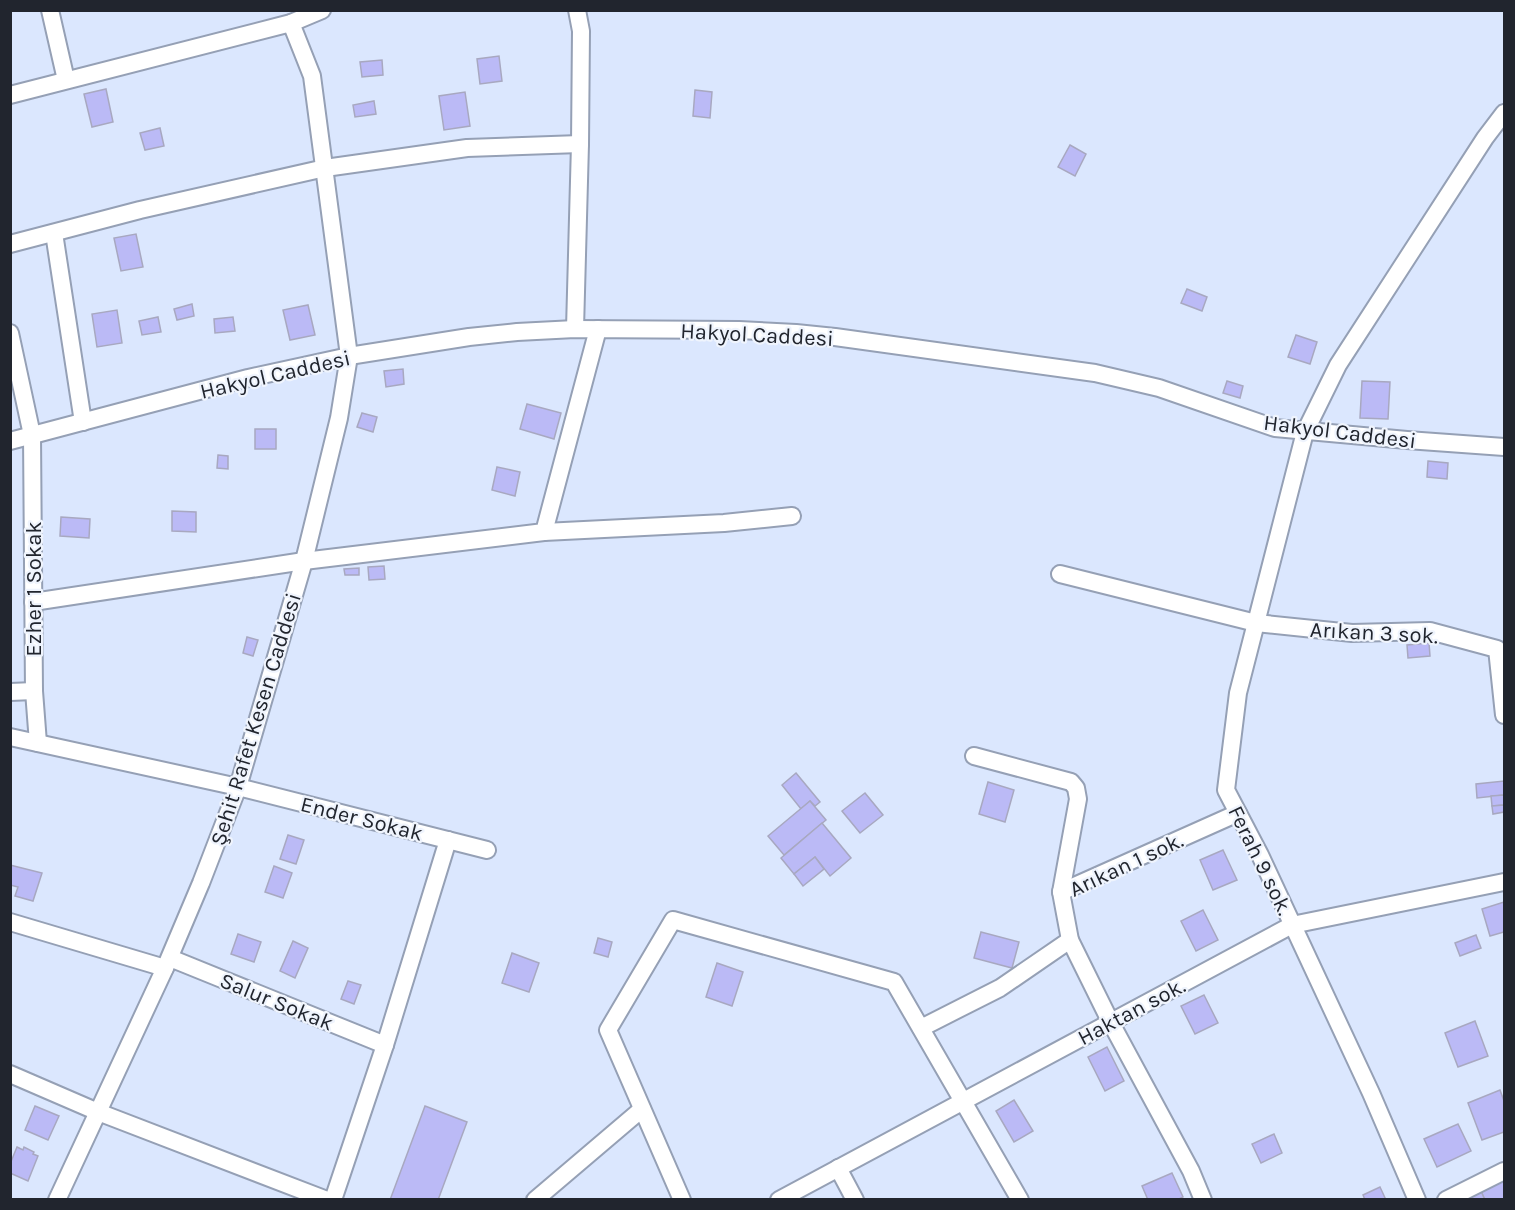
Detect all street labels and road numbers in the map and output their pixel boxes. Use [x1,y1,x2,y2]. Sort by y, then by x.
street label: Hakyol Caddesi [680,318,834,352]
street label: Hakyol Caddesi [197,345,353,405]
street label: Hakyol Caddesi [1262,410,1418,454]
street label: Ezher 1 Sokak [21,521,47,657]
street label: Şehit Rafet Kesen Caddesi [205,590,307,849]
street label: Arıkan 3 sok. [1309,617,1439,649]
street label: Ender Sokak [298,791,426,847]
street label: Ferah 9 sok. [1222,801,1298,920]
street label: Arıkan 1 sok. [1065,827,1188,903]
street label: Salur Sokak [216,967,337,1037]
street label: Haktan sok. [1073,973,1190,1051]

